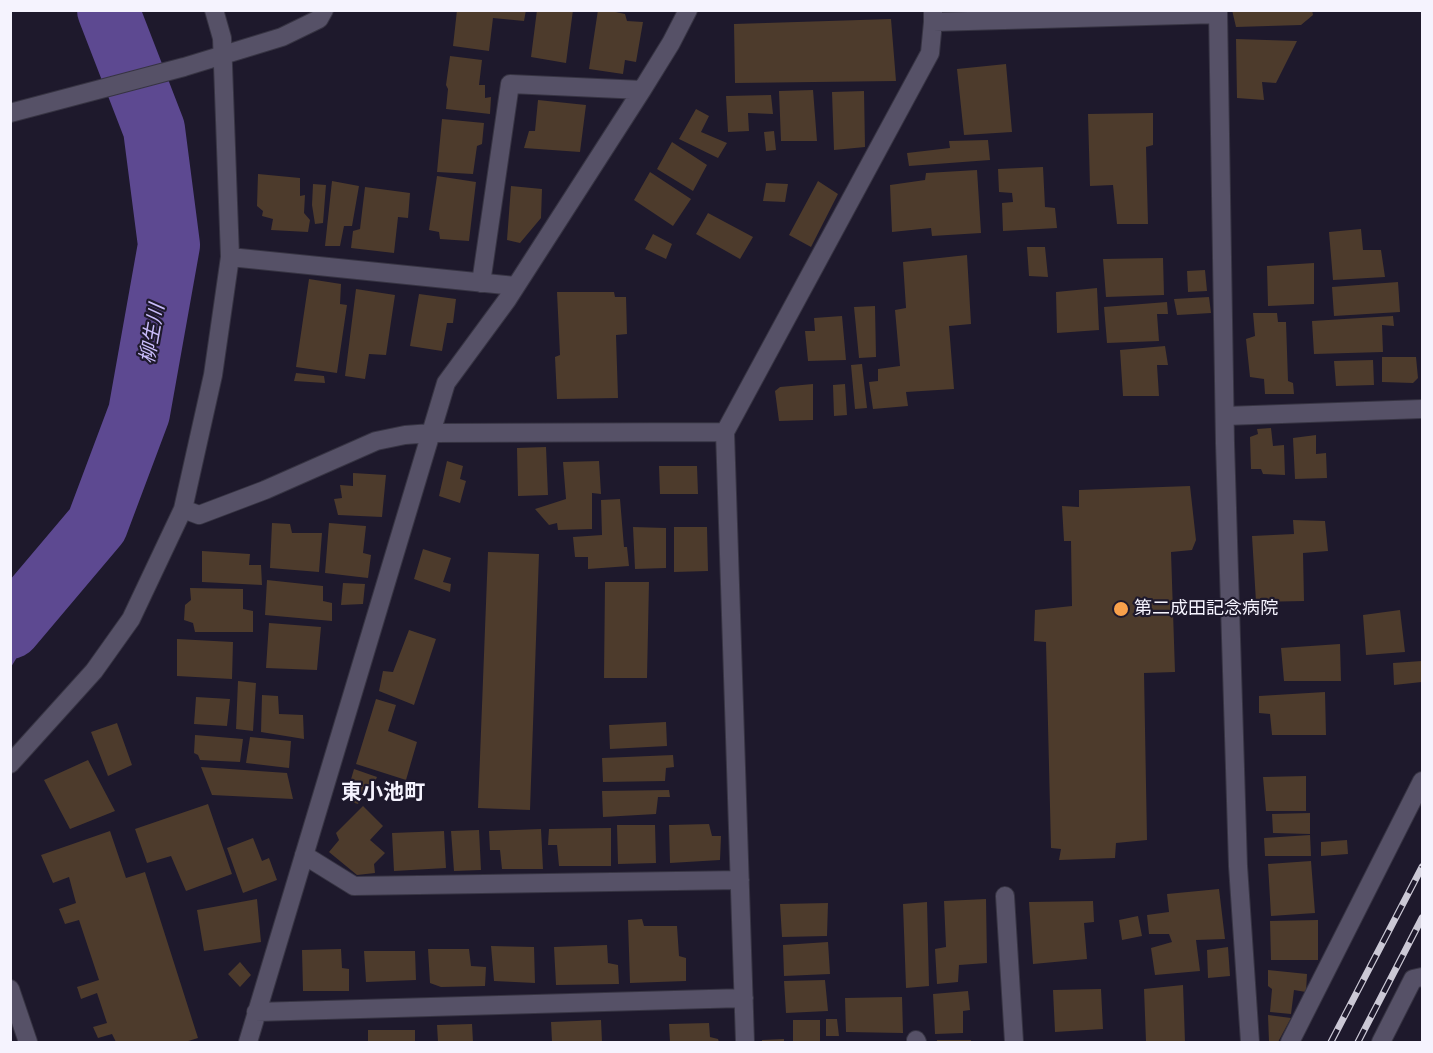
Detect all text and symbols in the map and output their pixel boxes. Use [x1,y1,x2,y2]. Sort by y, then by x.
water label: 柳生川 [136,302,170,366]
place label: 第二成田記念病院 [1134,598,1278,620]
marker: 第二成田記念病院 [1112,600,1130,618]
district label: 東小池町 [341,780,425,806]

